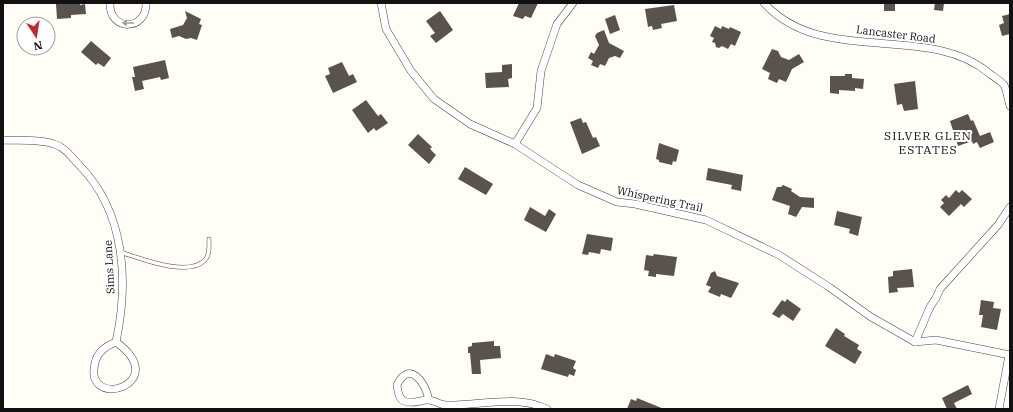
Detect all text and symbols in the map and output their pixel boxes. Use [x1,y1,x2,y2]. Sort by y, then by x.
north arrow [16,16,56,56]
one-way arrow [121,20,134,26]
street label: Lancaster Road [855,22,937,46]
text: N [32,38,44,54]
district label: SILVER GLEN ESTATES [884,128,972,157]
street label: Whispering Trail [616,183,704,215]
street label: Sims Lane [101,240,117,294]

